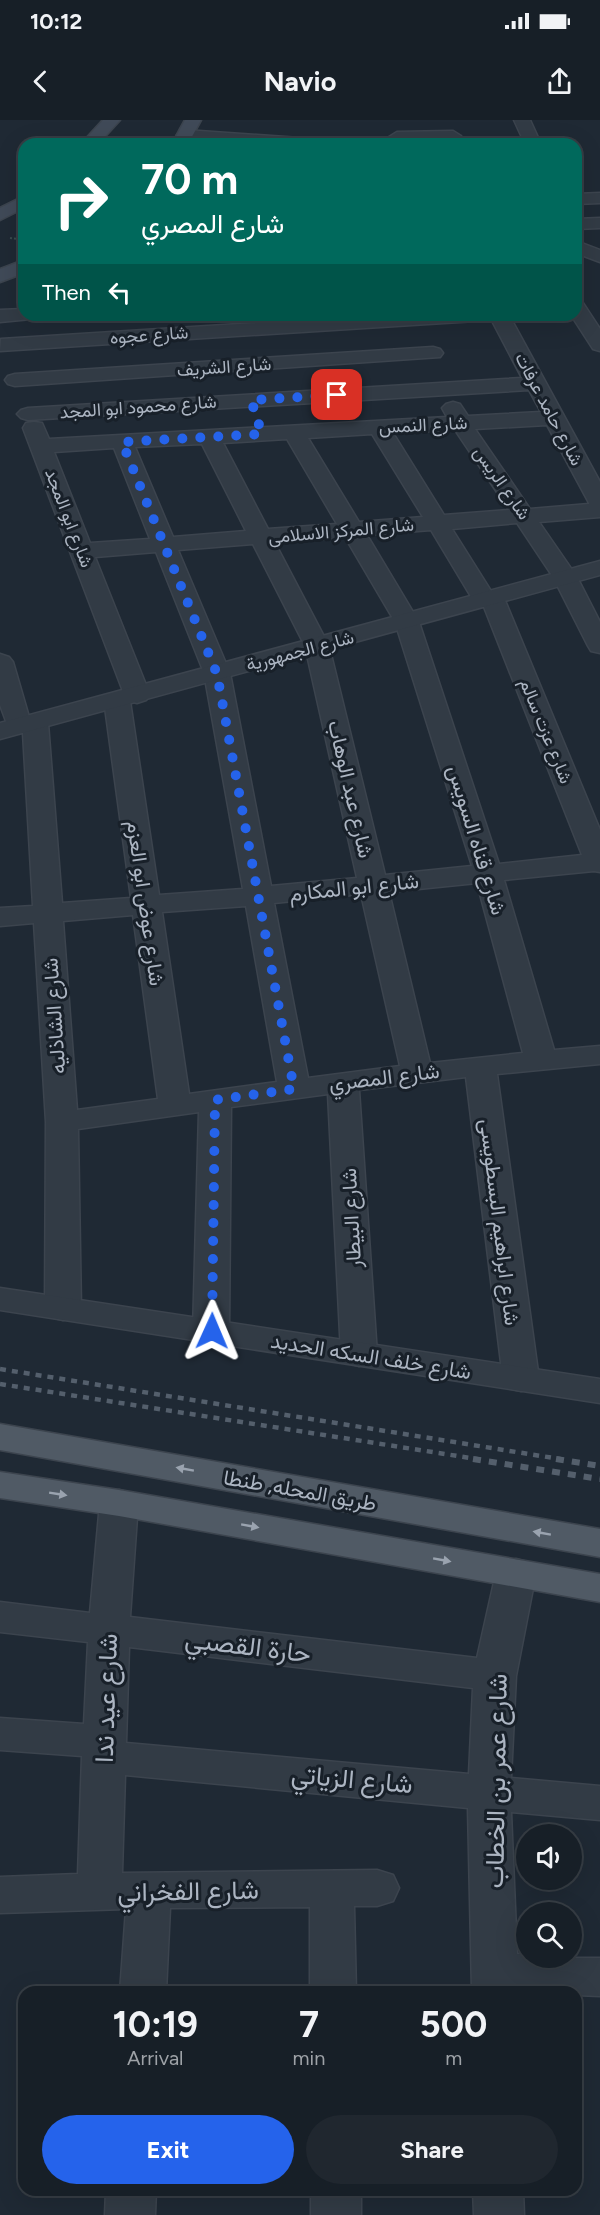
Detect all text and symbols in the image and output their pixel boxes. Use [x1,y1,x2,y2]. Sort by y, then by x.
text: 10:12 [30,8,82,35]
icon: back [24,65,57,98]
text: Navio [264,65,336,98]
icon: share [543,65,576,98]
text: 70 m [141,154,238,205]
icon: right [42,162,120,240]
text: شارع المصري [141,207,284,240]
icon: left [103,276,136,309]
text: Then [42,279,91,306]
street label: شارع عجوه [109,321,189,350]
street label: شارع حامد عرفات [509,349,588,470]
street label: شارع الشريف [176,353,272,382]
pin [311,369,362,420]
icon: arrive [320,378,353,411]
street label: شارع محمود ابو المجد [59,391,217,424]
street label: شارع النمس [378,412,468,439]
street label: شارع الريس [468,442,535,525]
street label: شارع ابو المجد [39,465,98,571]
street label: شارع المركز الاسلامى [267,514,415,549]
street label: شارع الجمهورية [244,626,357,677]
street label: شارع عزت سالم [514,675,577,787]
street label: شارع عبد الوهاب [321,718,379,861]
street label: شارع قناه السويس [440,762,512,918]
street label: شارع عوض ابو العزم [120,819,170,988]
street label: شارع ابو المكارم [288,868,420,908]
street label: شارع الشاذليه [37,957,73,1075]
street label: شارع المصري [327,1058,441,1101]
street label: شارع ابراهيم البسطويسى [473,1117,525,1327]
street label: شارع البيطار [336,1167,368,1270]
position arrow [180,1299,244,1363]
street label: شارع خلف السكه الحديد [269,1328,473,1386]
street label: طريق المحله, طنطا [221,1464,378,1517]
one-way arrow [175,1465,194,1474]
one-way arrow [48,1489,67,1498]
one-way arrow [241,1522,260,1531]
one-way arrow [533,1528,552,1537]
one-way arrow [433,1556,452,1565]
street label: حارة القصبي [183,1622,313,1675]
street label: شارع عيد ندا [88,1633,126,1763]
street label: شارع عمر بن الخطاب [478,1673,516,1889]
street label: شارع الزياتي [289,1758,414,1805]
map controls [516,1824,582,1968]
button: sound [516,1824,582,1890]
street label: شارع الفخراني [117,1874,259,1913]
button: search [516,1902,582,1968]
text: 10:19 [113,2003,198,2046]
text: 7 [299,2003,319,2046]
text: 500 [420,2003,487,2046]
text: Arrival [127,2046,183,2070]
text: min [293,2046,325,2070]
text: m [445,2046,462,2070]
button: Exit [42,2115,294,2184]
button: Share [306,2115,558,2184]

